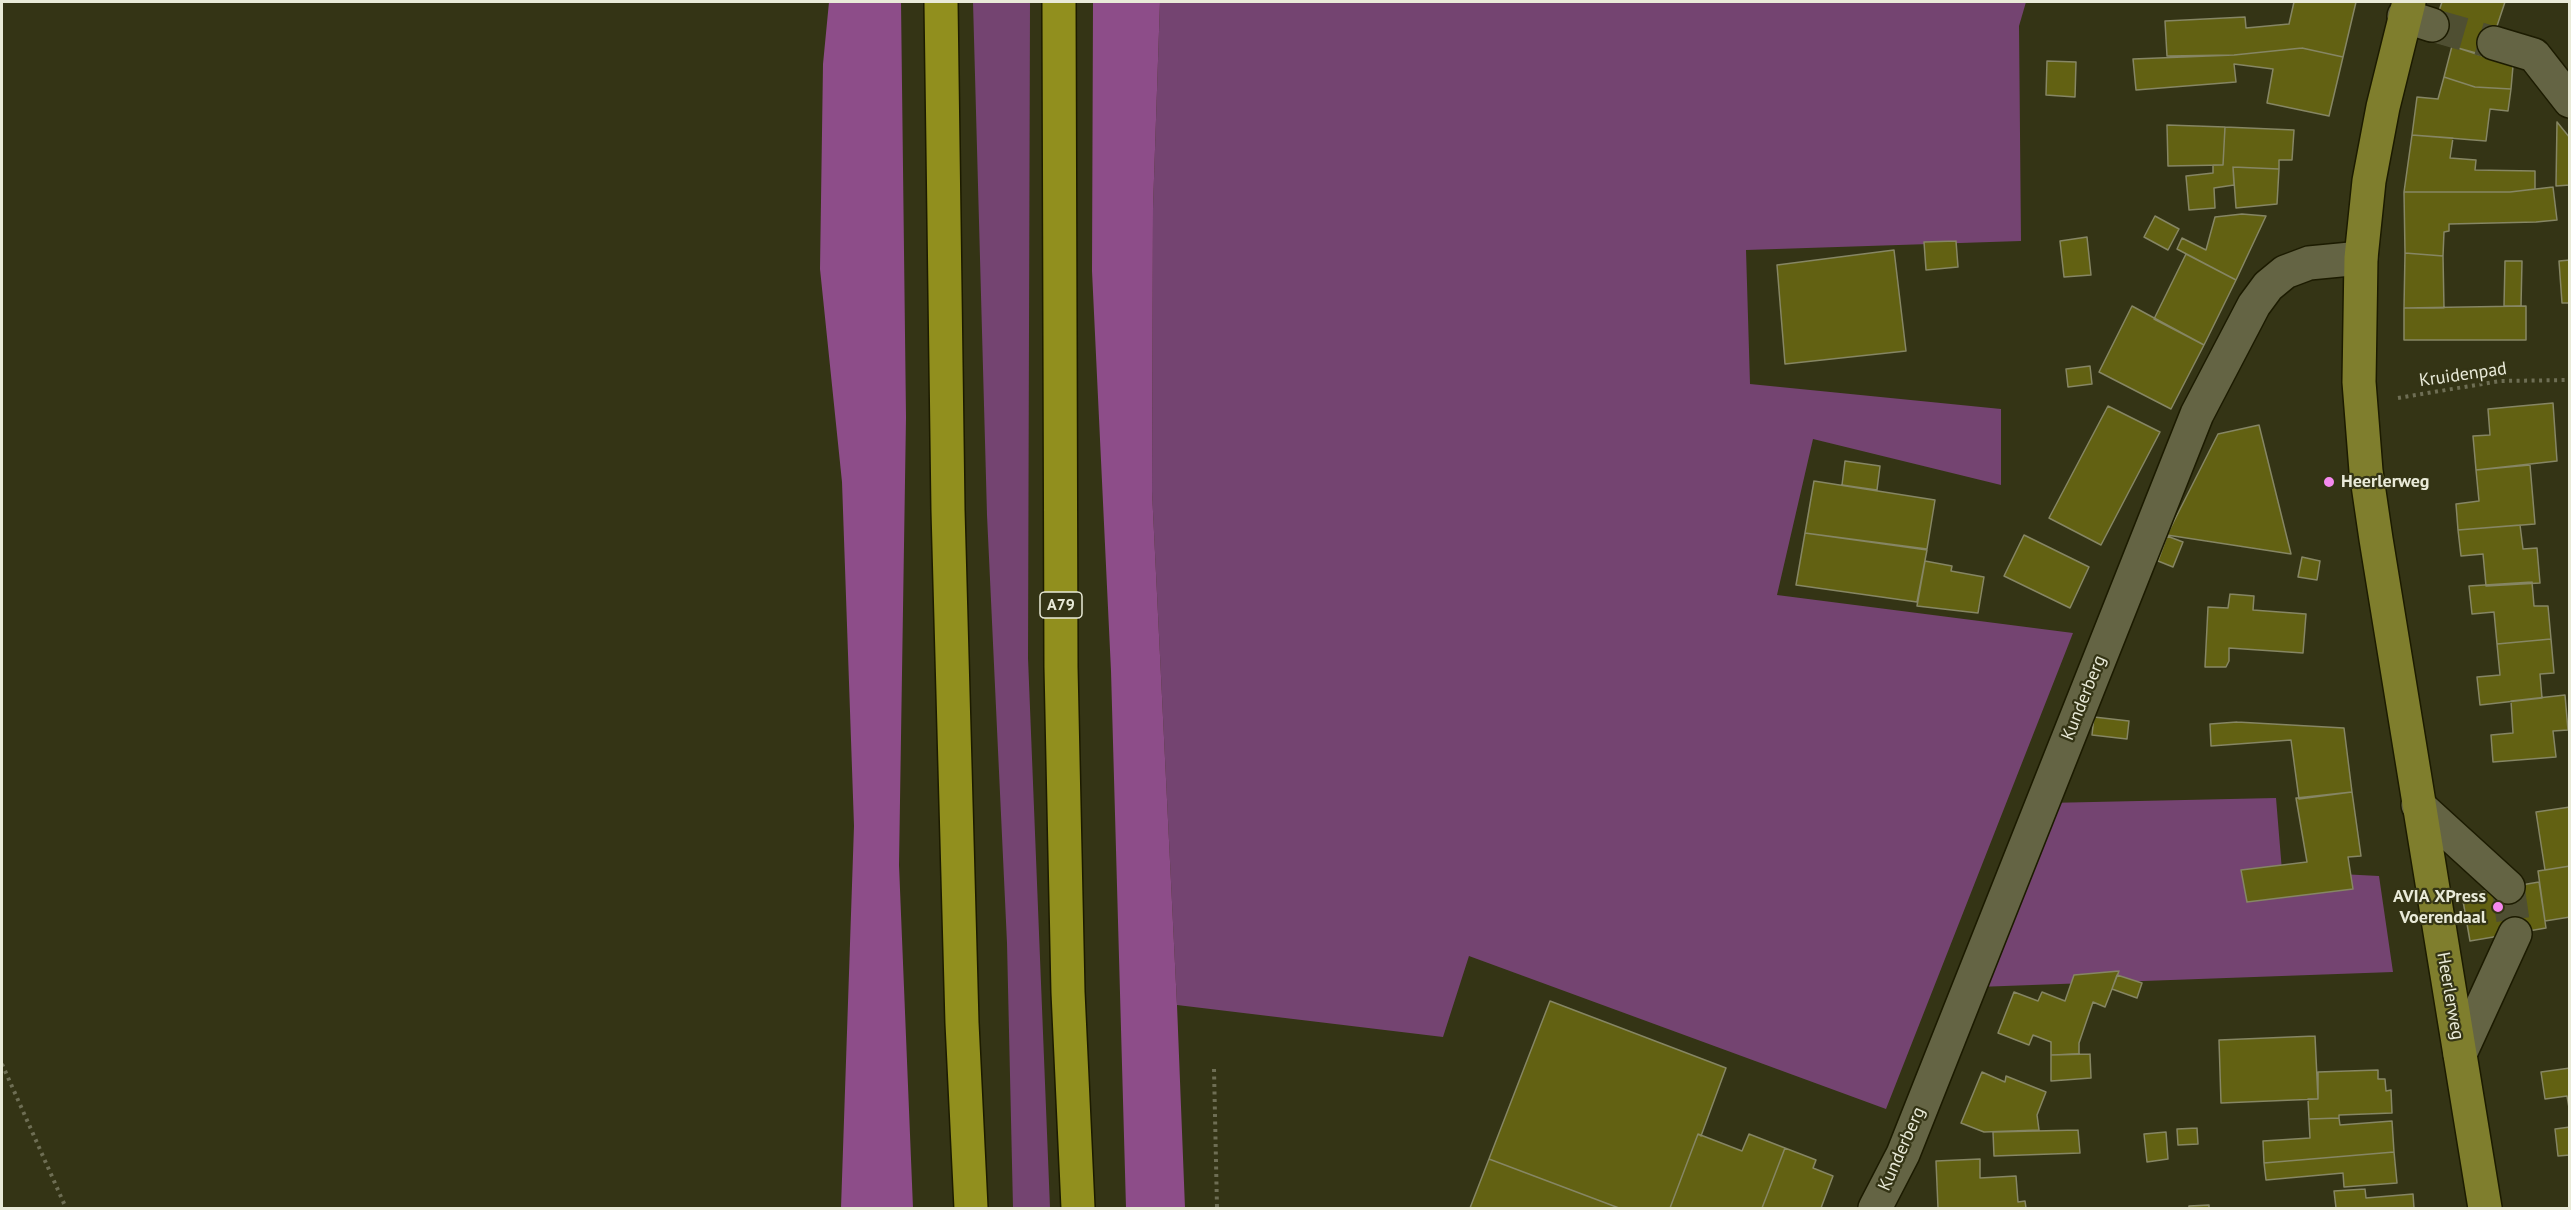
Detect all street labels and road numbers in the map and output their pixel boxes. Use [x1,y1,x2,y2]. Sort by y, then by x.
street label: Kruidenpad [2418,358,2508,392]
road number: A79 [1040,592,1082,618]
street label: Kunderberg [2057,652,2111,744]
street label: Heerlerweg [2432,951,2468,1041]
street label: Kunderberg [1874,1104,1930,1194]

